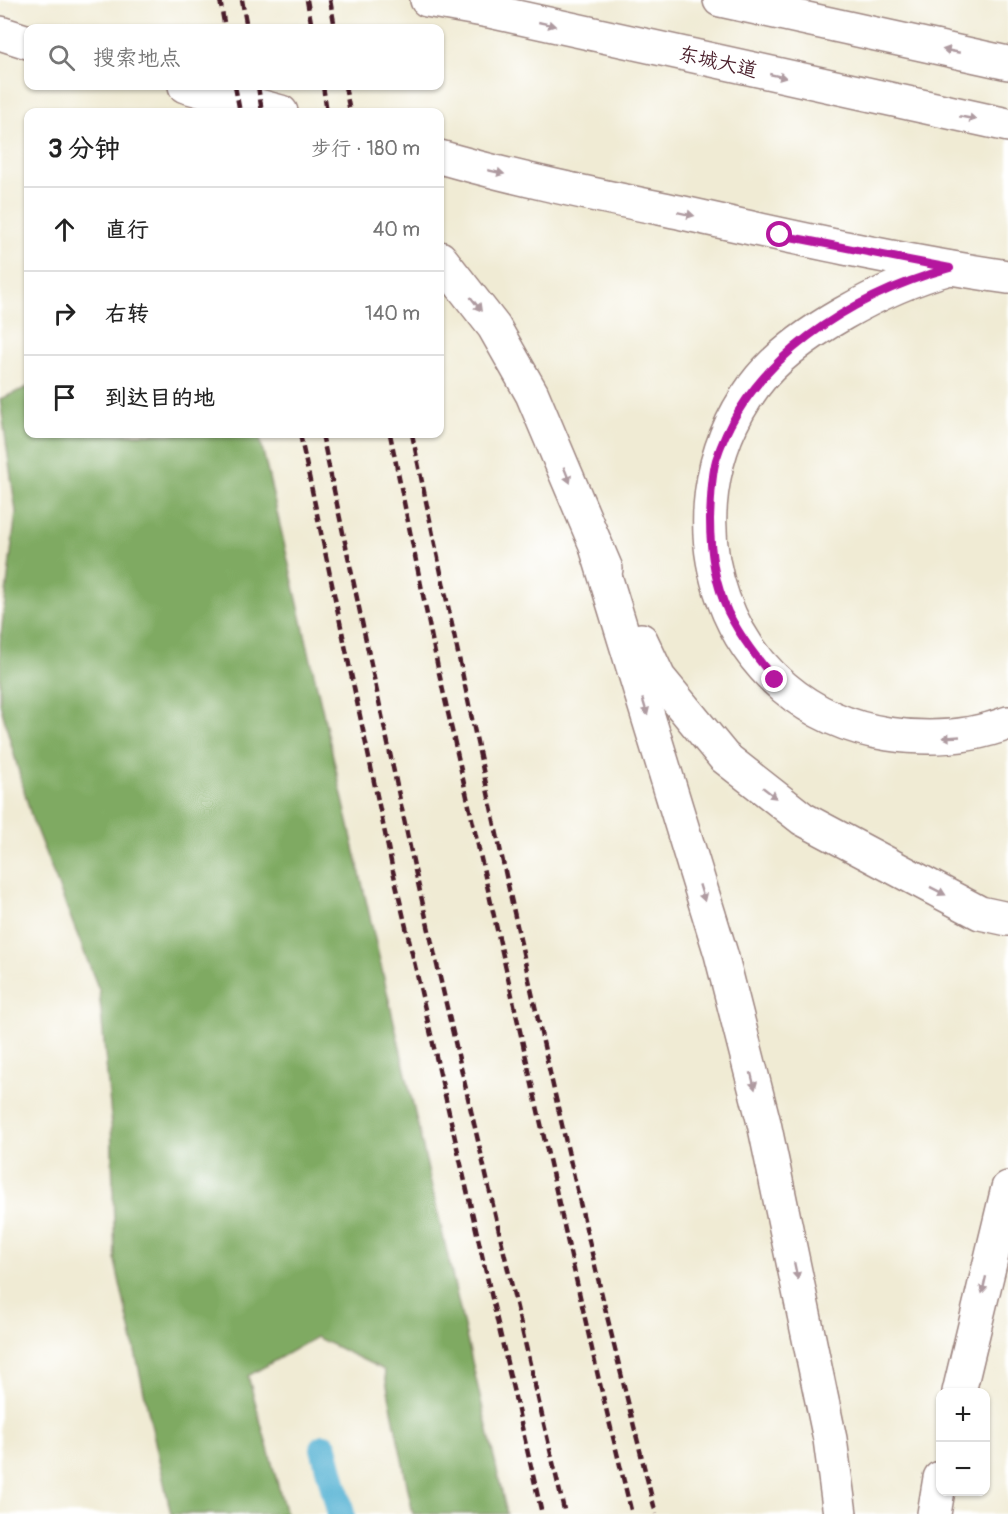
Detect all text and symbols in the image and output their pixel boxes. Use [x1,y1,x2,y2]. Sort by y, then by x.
one-way arrow [537,19,556,29]
search box [24,24,444,90]
icon: search [45,41,78,74]
street label: 东城大道 [676,41,760,83]
text: 搜索地点 [93,44,181,72]
one-way arrow [941,46,960,56]
one-way arrow [769,71,787,81]
one-way arrow [959,114,978,123]
text: 3 分钟 [48,133,120,165]
text: 步行 · 180 m [311,136,420,161]
one-way arrow [487,168,505,178]
one-way arrow [677,210,696,220]
icon: ahead [48,213,81,246]
text: 直行 [105,216,149,244]
text: 40 m [373,217,420,242]
route start [766,221,792,247]
one-way arrow [469,296,482,312]
icon: right [48,297,81,330]
text: 右转 [105,300,149,328]
text: 140 m [365,301,420,326]
icon: arrive [48,381,81,414]
text: 到达目的地 [105,384,215,412]
one-way arrow [562,467,572,485]
route end [761,666,787,692]
one-way arrow [641,698,650,716]
one-way arrow [942,732,961,741]
one-way arrow [763,787,778,799]
one-way arrow [698,884,707,902]
one-way arrow [930,887,947,896]
one-way arrow [749,1072,759,1090]
one-way arrow [792,1262,801,1281]
one-way arrow [978,1276,988,1295]
map controls [936,1388,990,1496]
button: + [936,1388,990,1442]
button: − [936,1442,990,1496]

